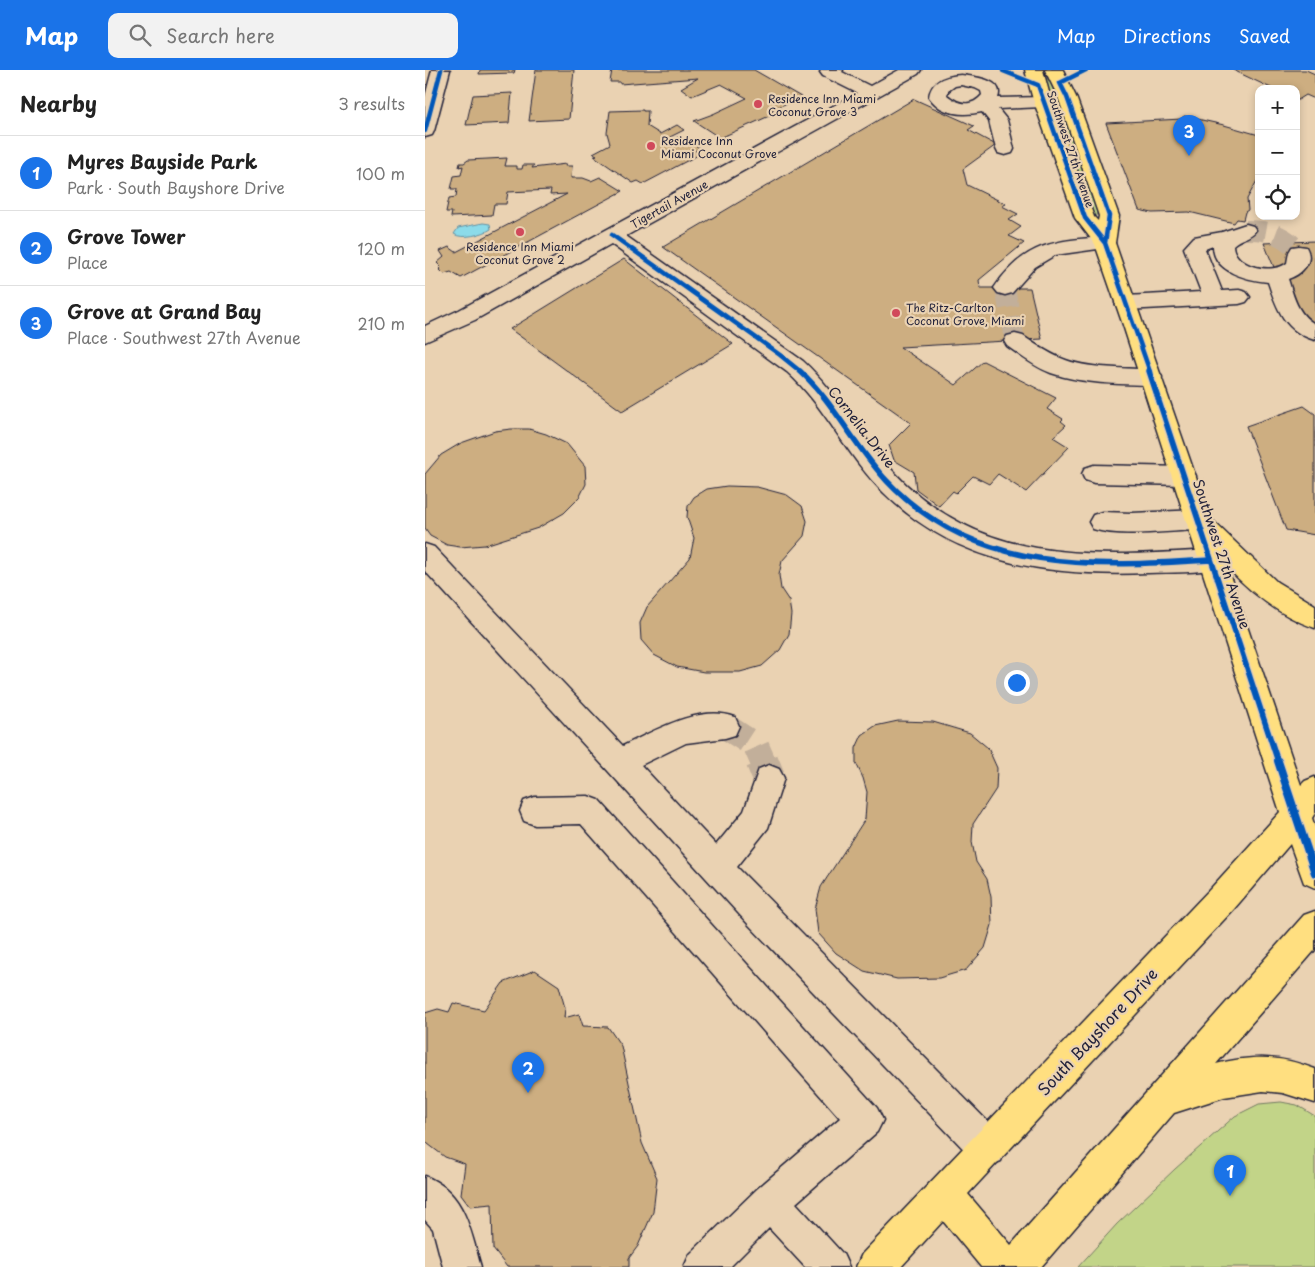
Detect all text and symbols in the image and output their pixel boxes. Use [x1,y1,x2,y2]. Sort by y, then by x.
search box [108,13,458,58]
text: Map [25,17,78,53]
icon: search [126,21,154,49]
text: Search here [166,21,275,49]
text: Map [1057,22,1095,49]
text: Directions [1123,22,1211,49]
text: Saved [1239,22,1290,49]
map controls [1255,85,1300,220]
button: + [1255,85,1300,130]
text: Nearby [20,87,97,119]
street label: Southwest 27th Avenue [1043,88,1099,210]
place label: Residence Inn Miami Coconut Grove 3 [768,90,876,120]
text: 3 results [338,91,405,115]
marker: Residence Inn Miami Coconut Grove 3 [752,98,764,110]
pin: 3 [1173,115,1205,156]
button: − [1255,130,1300,175]
place label: Residence Inn Miami Coconut Grove [661,132,777,162]
marker: Residence Inn Miami Coconut Grove [645,140,657,152]
text: Myres Bayside Park [67,147,257,175]
text: 1 [32,161,40,185]
text: 100 m [356,161,405,185]
text: Park · South Bayshore Drive [67,175,285,199]
button: locate [1255,175,1300,220]
street label: Tigertail Avenue [627,176,711,232]
text: Grove Tower [67,222,186,250]
marker: Residence Inn Miami Coconut Grove 2 [514,226,526,238]
text: 2 [30,236,42,260]
text: 120 m [358,236,405,260]
place label: Residence Inn Miami Coconut Grove 2 [466,238,574,268]
text: Place [67,250,108,274]
text: Grove at Grand Bay [67,297,261,325]
place label: The Ritz-Carlton Coconut Grove, Miami [906,299,1024,329]
marker: The Ritz-Carlton Coconut Grove, Miami [890,307,902,319]
text: 3 [31,311,41,335]
text: 210 m [357,311,405,335]
text: Place · Southwest 27th Avenue [67,325,301,349]
street label: Cornelia Drive [823,382,901,473]
street label: Southwest 27th Avenue [1188,477,1256,632]
your location [1004,670,1030,696]
street label: South Bayshore Drive [1031,962,1163,1100]
pin: 2 [512,1052,544,1093]
pin: 1 [1214,1155,1246,1196]

